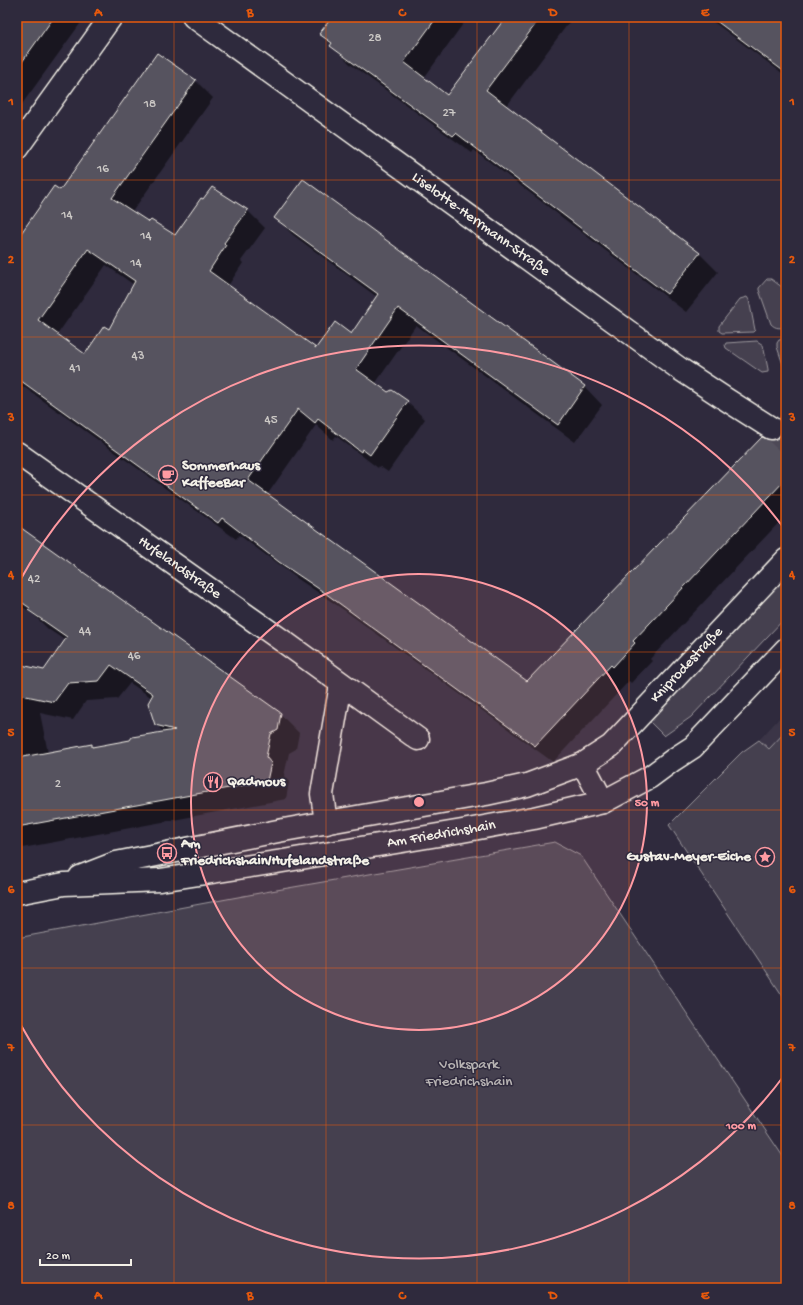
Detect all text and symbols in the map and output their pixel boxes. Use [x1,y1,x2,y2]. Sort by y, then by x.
text: A [93,6,103,21]
text: B [246,6,255,21]
text: C [397,6,407,21]
text: D [548,6,558,21]
text: E [701,6,710,21]
house number: 28 [368,31,382,46]
text: 1 [7,95,14,110]
text: 1 [788,95,795,110]
house number: 18 [143,97,156,112]
house number: 27 [442,106,457,121]
house number: 16 [96,162,109,177]
street label: Liselotte-Herrmann-Straße [408,169,554,281]
house number: 14 [60,208,73,223]
house number: 14 [139,229,152,244]
text: 2 [8,253,15,268]
text: 2 [789,253,796,268]
house number: 14 [129,256,142,271]
house number: 43 [132,349,145,364]
house number: 41 [69,361,81,376]
text: 3 [7,411,15,426]
text: 3 [788,411,796,426]
house number: 45 [265,413,278,428]
place label: Sommerhaus KaffeeBar [181,457,262,492]
cafe icon: Sommerhaus KaffeeBar [157,464,179,486]
street label: Hufelandstraße [134,532,225,604]
text: 4 [7,568,15,583]
text: 4 [788,568,796,583]
house number: 42 [28,572,41,587]
street label: Kniprodestraße [647,623,727,707]
house number: 44 [79,624,91,639]
house number: 46 [128,649,141,664]
text: 5 [8,726,15,741]
text: 5 [789,726,796,741]
restaurant icon: Qadmous [202,771,224,793]
place label: Qadmous [227,773,287,791]
house number: 2 [55,777,62,792]
centre of rings [412,795,426,809]
text: 50 m [635,797,660,811]
street label: Am Friedrichshain [386,816,497,852]
place label: Am Friedrichshain/Hufelandstraße [180,835,370,870]
bus stop icon: Am Friedrichshain/Hufelandstraße [156,842,178,864]
place icon: Gustav-Meyer-Eiche [754,846,776,868]
place label: Gustav-Meyer-Eiche [626,848,752,866]
text: 6 [8,883,15,898]
text: 6 [789,883,796,898]
text: 7 [7,1041,16,1056]
text: 7 [788,1041,797,1056]
park label: Volkspark Friedrichshain [425,1056,512,1091]
text: 100 m [725,1120,756,1134]
text: 8 [7,1199,15,1214]
text: 8 [788,1199,796,1214]
scale bar [40,1241,131,1267]
text: 20 m [46,1250,71,1264]
text: A [93,1289,103,1304]
text: B [246,1289,255,1304]
text: C [397,1289,407,1304]
text: D [548,1289,558,1304]
text: E [701,1289,710,1304]

